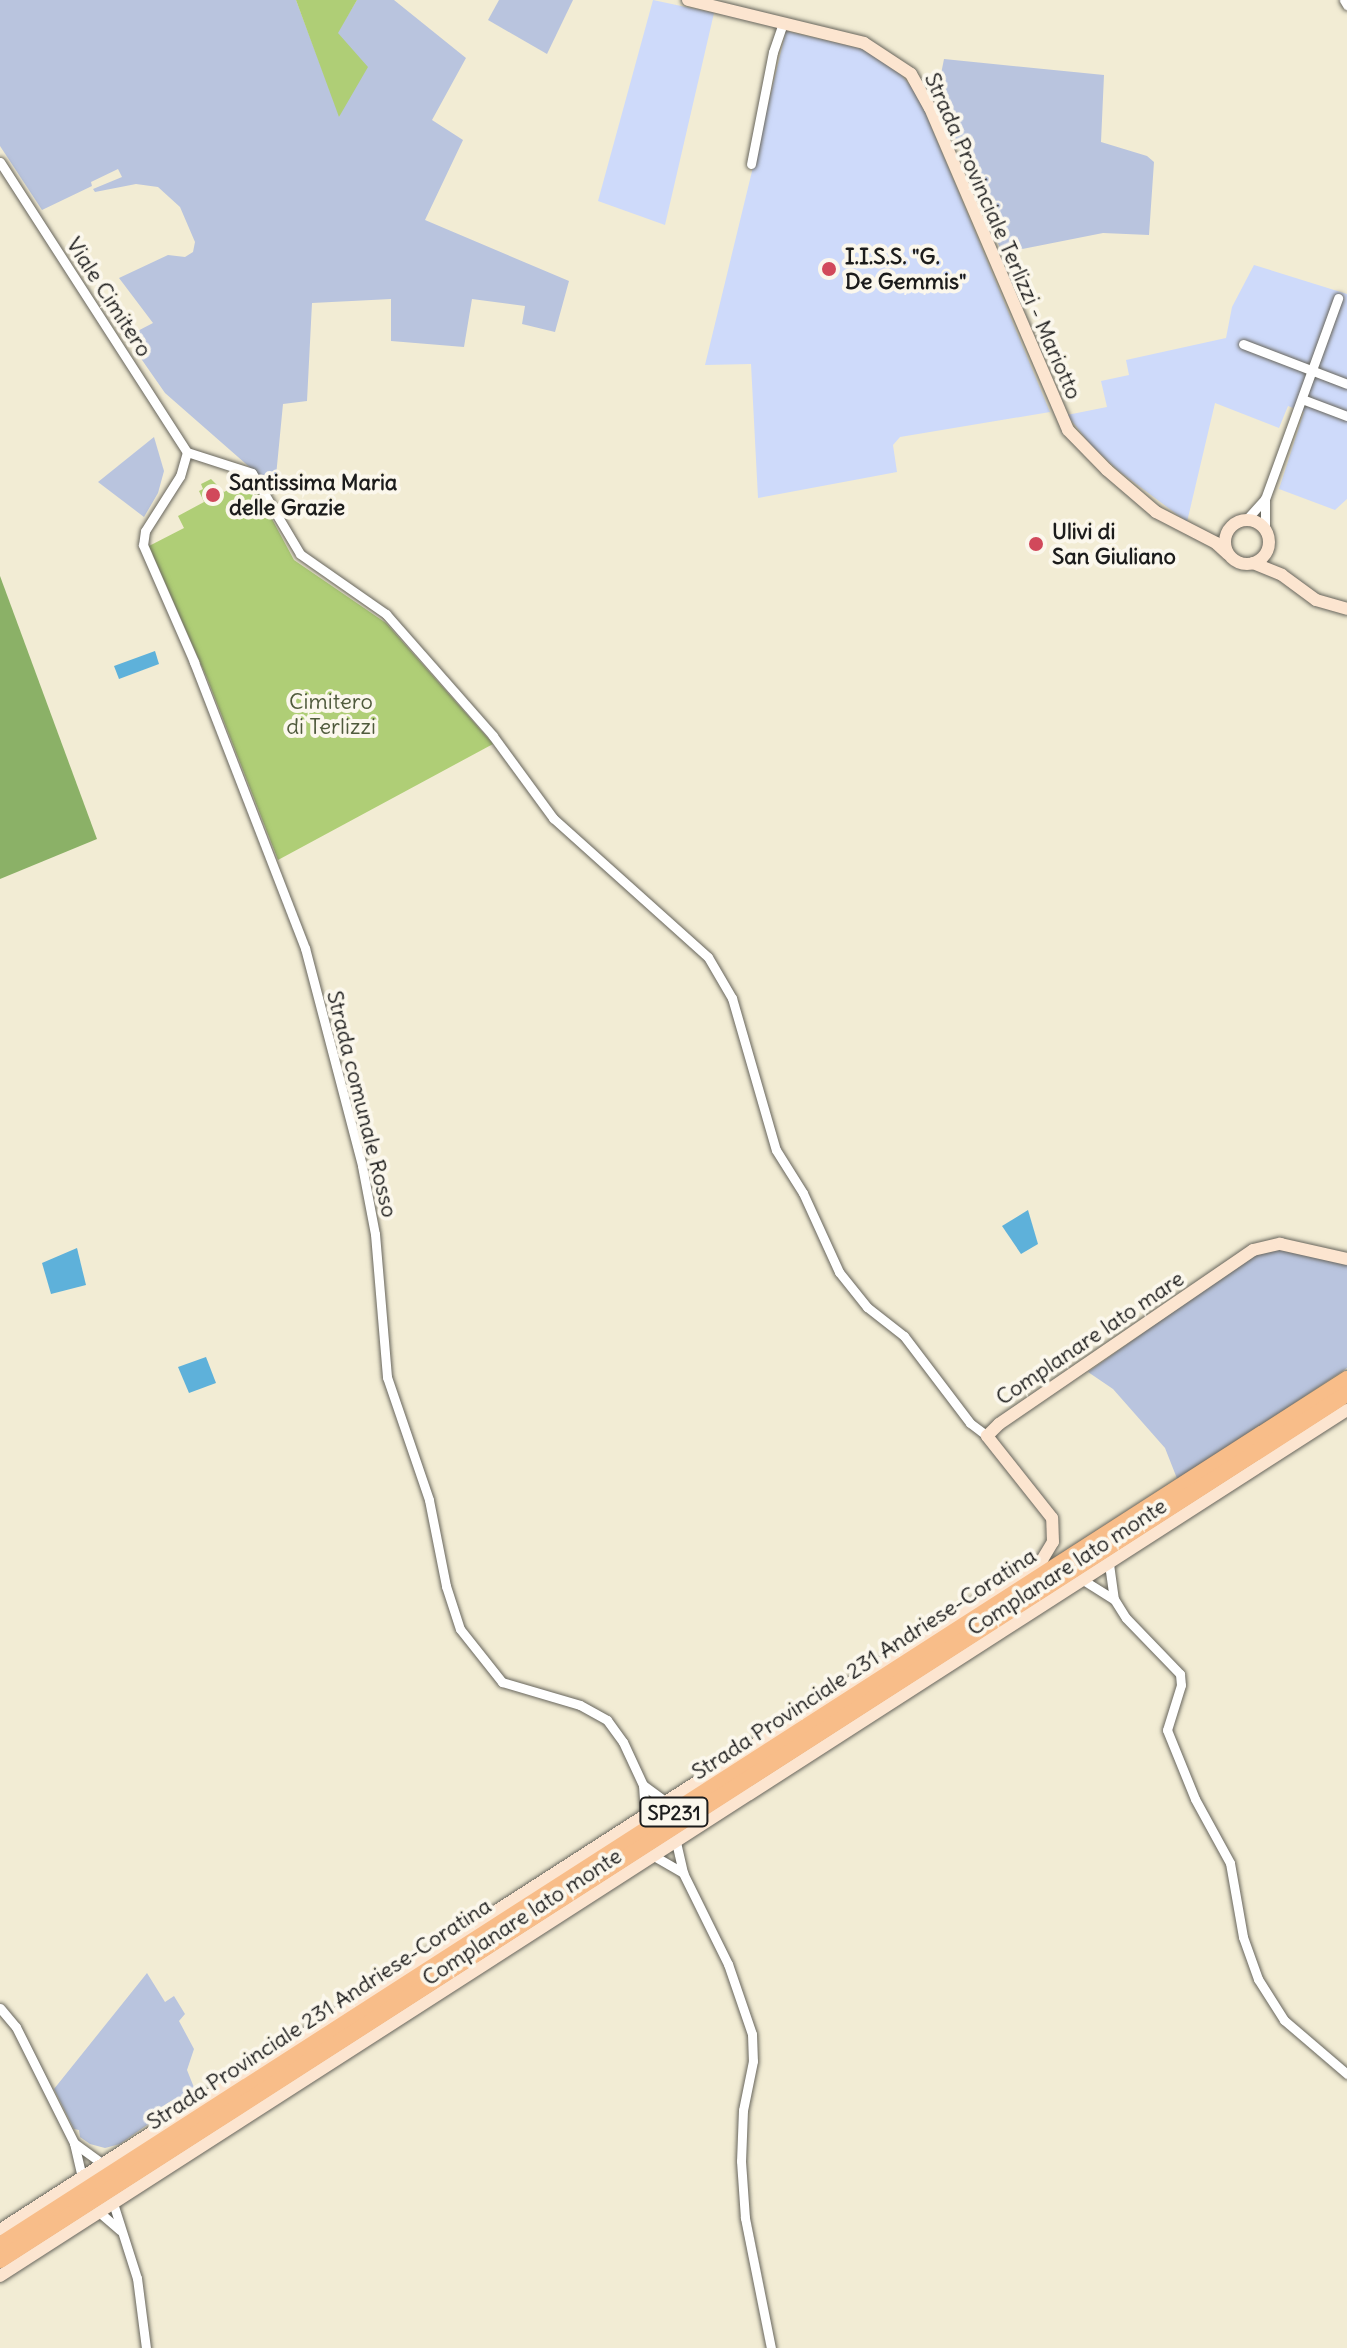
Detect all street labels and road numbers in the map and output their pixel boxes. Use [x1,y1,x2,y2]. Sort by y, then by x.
street label: Strada Provinciale Terlizzi - Mariotto [919,69,1087,403]
street label: Viale Cimitero [61,232,157,362]
street label: Strada comunale Rosso [321,988,403,1220]
street label: Complanare lato mare [991,1265,1189,1411]
street label: Complanare lato monte [962,1493,1172,1641]
street label: Strada Provinciale 231 Andriese-Coratina [687,1543,1041,1785]
road number: SP231 [638,1796,710,1828]
street label: Complanare lato monte [417,1843,627,1991]
street label: Strada Provinciale 231 Andriese-Coratina [142,1893,496,2135]

